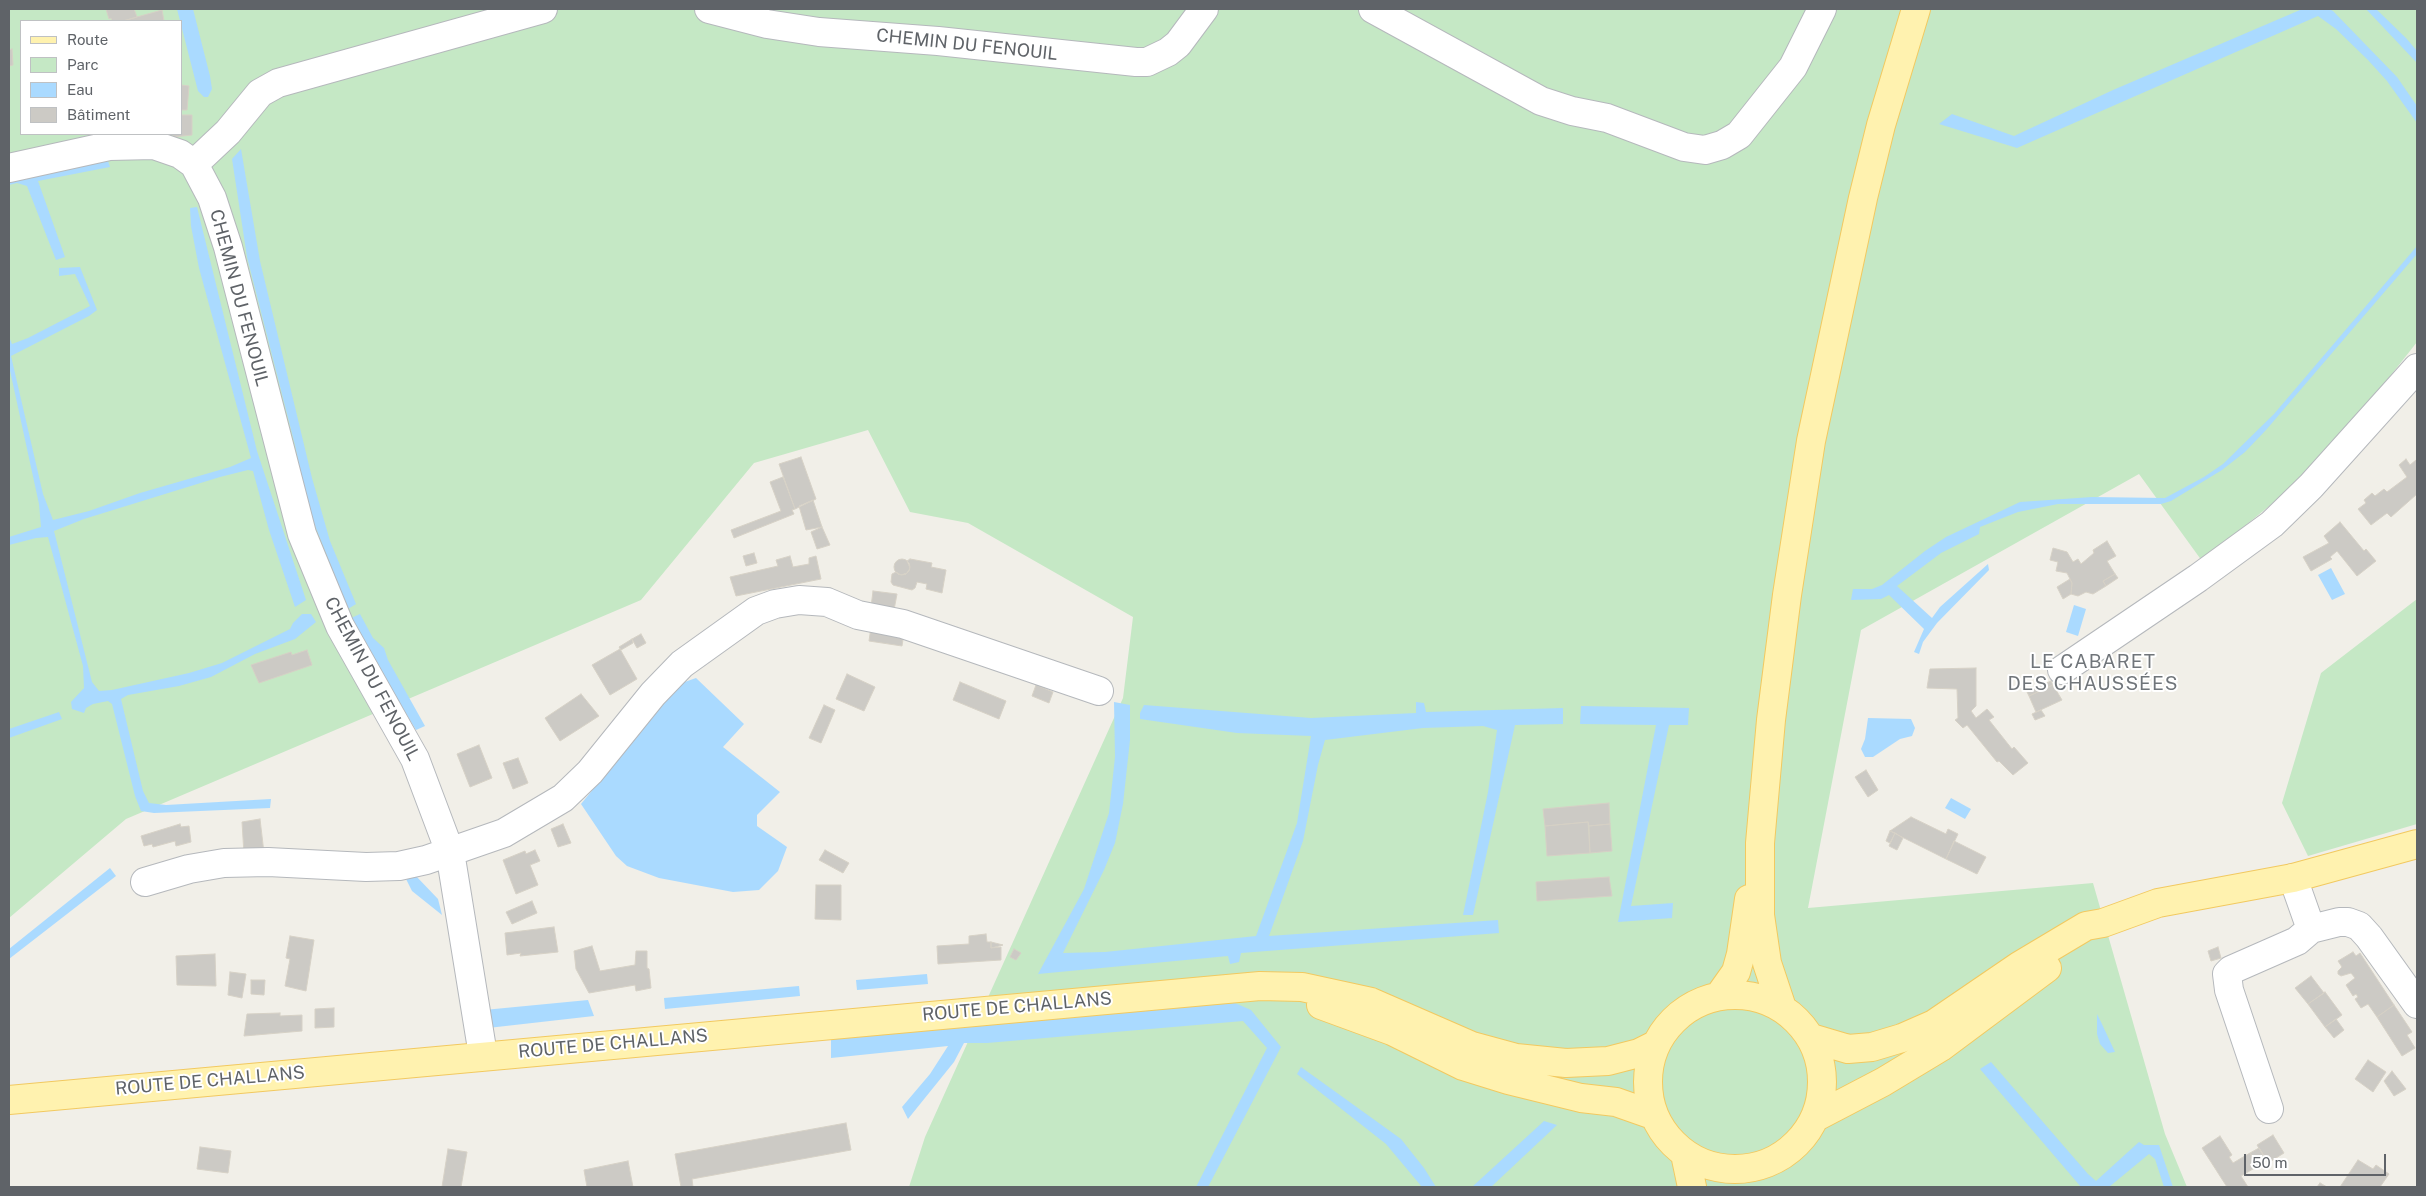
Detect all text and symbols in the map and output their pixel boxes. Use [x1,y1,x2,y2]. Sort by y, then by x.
legend [20,20,182,135]
street label: CHEMIN DU FENOUIL [875,25,1059,65]
text: Route [67,31,108,48]
text: Parc [67,56,99,73]
text: Eau [67,81,93,98]
text: Bâtiment [67,106,130,123]
street label: CHEMIN DU FENOUIL [205,207,273,389]
street label: CHEMIN DU FENOUIL [320,593,424,765]
district label: LE CABARET DES CHAUSSÉES [2006,651,2180,695]
street label: ROUTE DE CHALLANS [921,988,1113,1026]
street label: ROUTE DE CHALLANS [517,1025,709,1063]
street label: ROUTE DE CHALLANS [114,1062,306,1100]
scale bar [2246,1144,2388,1176]
text: 50 m [2252,1154,2287,1171]

